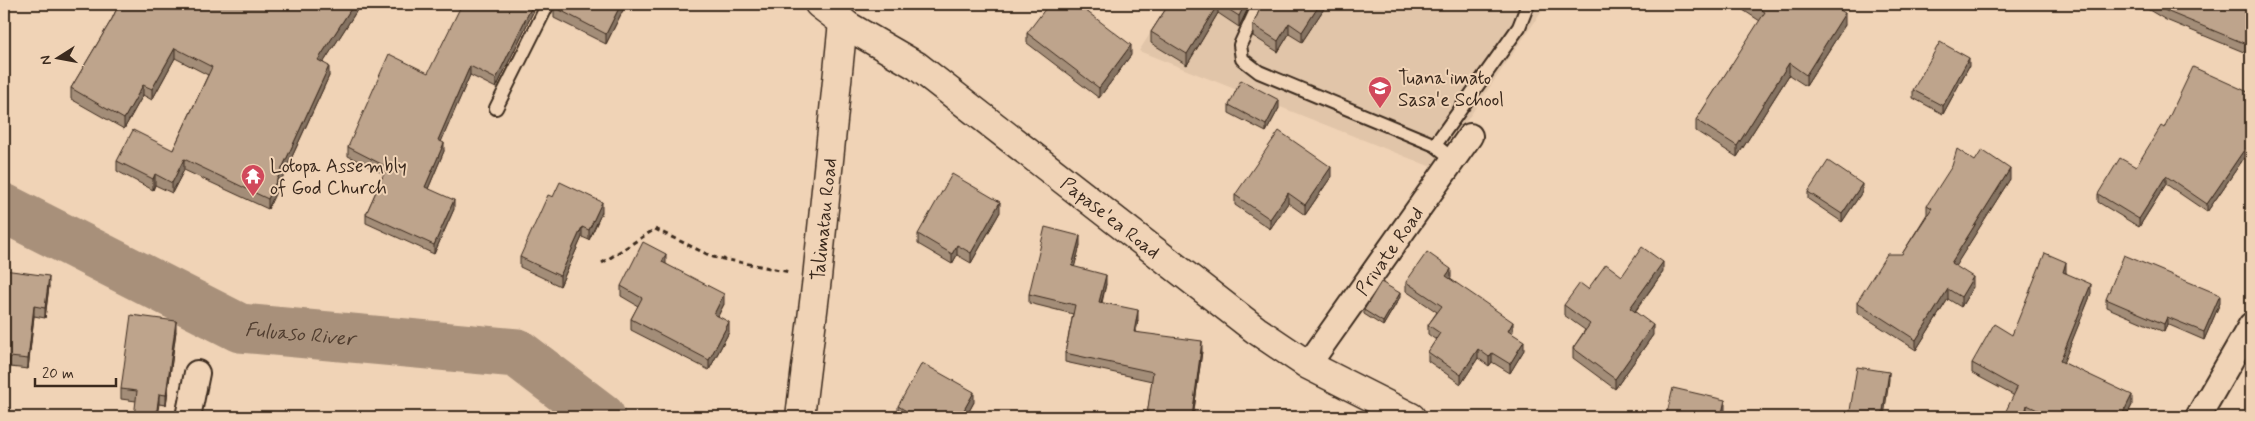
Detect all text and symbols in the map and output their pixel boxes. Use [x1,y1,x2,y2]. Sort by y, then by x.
north arrow [32,32,82,82]
text: N [36,54,56,67]
place label: Tuana'imato Sasa'e School [1398,66,1504,113]
school or university icon: Tuana'imato Sasa'e School [1367,75,1393,109]
place label: Lotopa Assembly of God Church [270,154,407,201]
street label: Talimatau Road [806,157,843,282]
temple icon: Lotopa Assembly of God Church [240,163,266,197]
street label: Papase'ea Road [1055,172,1165,265]
street label: Private Road [1350,202,1430,301]
water label: Fuluaso River [244,317,359,354]
scale bar [35,356,116,388]
text: 20 m [42,364,74,384]

